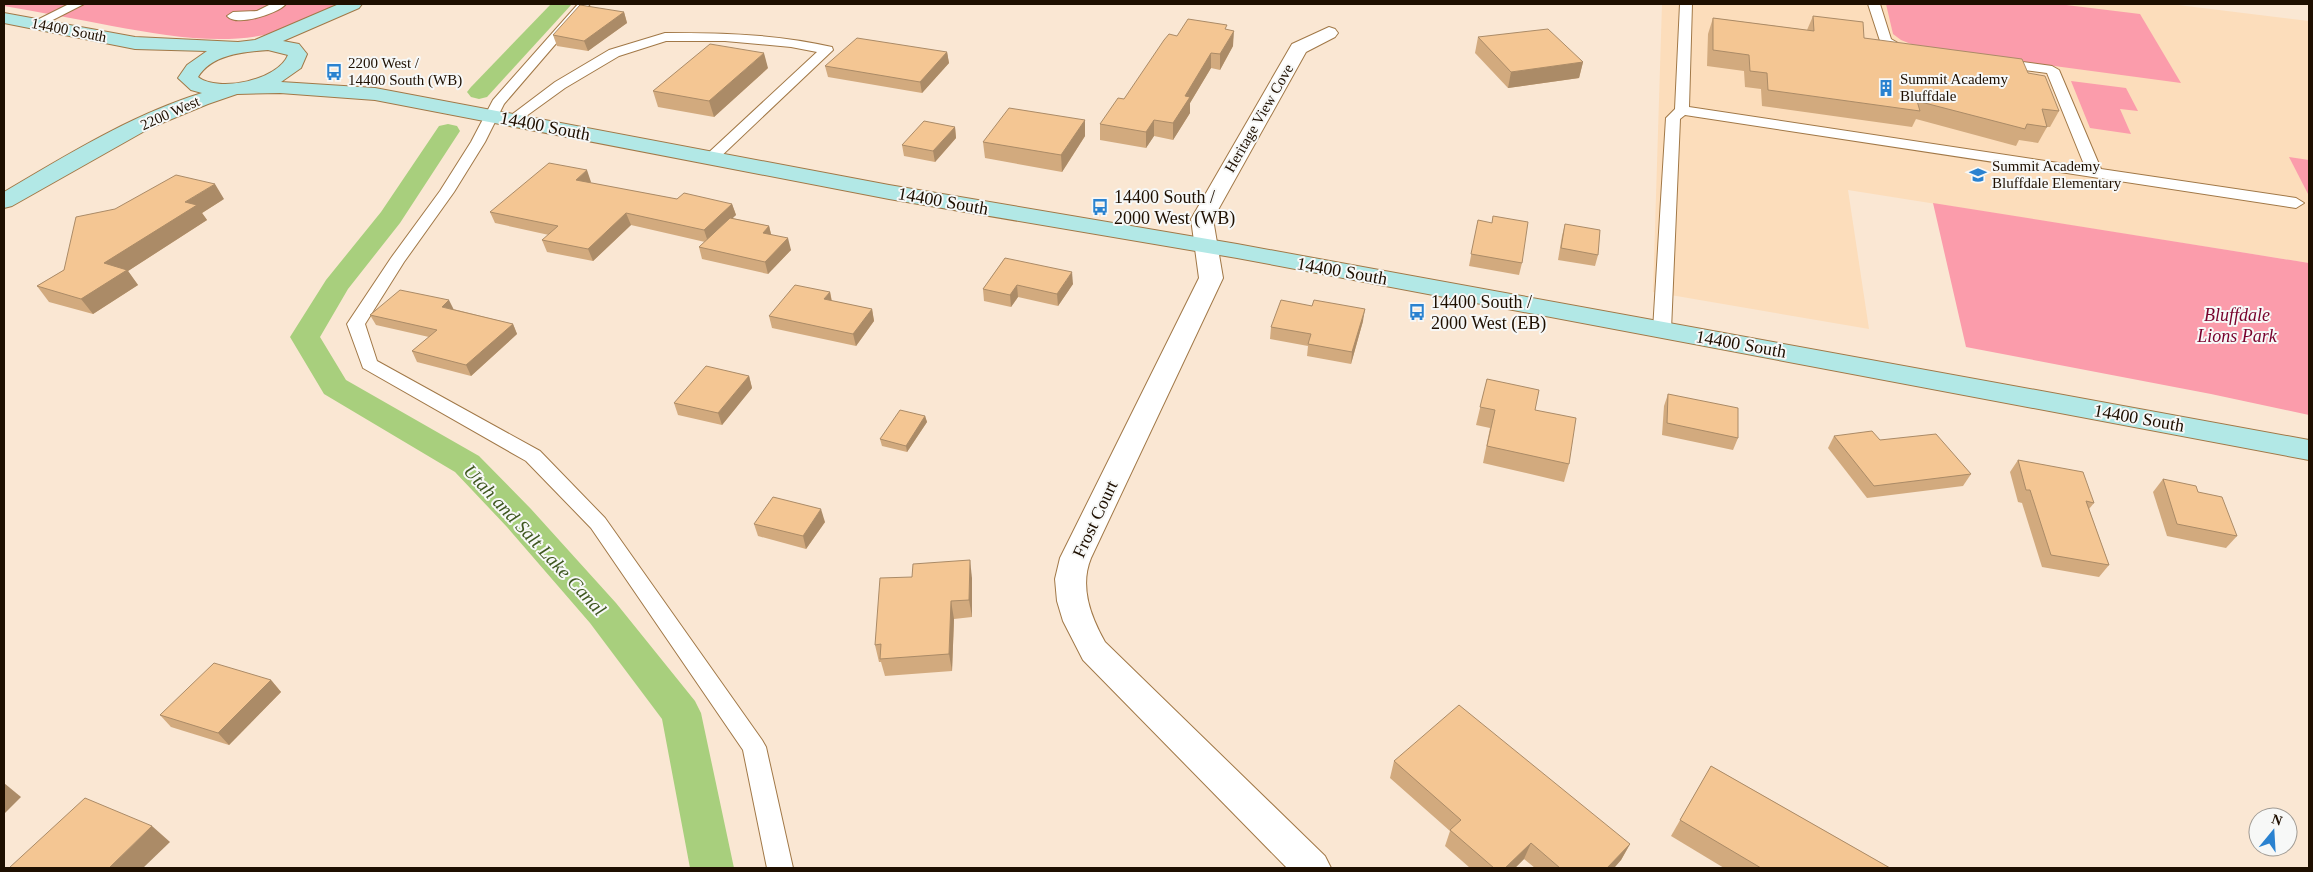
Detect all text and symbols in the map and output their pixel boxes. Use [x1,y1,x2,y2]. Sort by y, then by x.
street label: 14400 South [30,15,108,45]
place label: 2200 West / 14400 South (WB) [348,55,462,89]
street label: Heritage View Cove [1222,61,1297,175]
bus stop icon: 2200 West / 14400 South (WB) [324,62,344,82]
place label: Summit Academy Bluffdale [1900,71,2008,104]
building icon: Summit Academy Bluffdale [1876,78,1896,98]
street label: 2200 West [138,93,203,133]
street label: 14400 South [498,107,592,145]
place label: Summit Academy Bluffdale Elementary [1992,158,2122,191]
school or university icon: Summit Academy Bluffdale Elementary [1968,165,1988,185]
street label: 14400 South [896,183,990,219]
place label: 14400 South / 2000 West (WB) [1114,187,1235,229]
bus stop icon: 14400 South / 2000 West (WB) [1090,197,1110,217]
street label: 14400 South [1295,253,1389,289]
place label: 14400 South / 2000 West (EB) [1431,292,1546,334]
bus stop icon: 14400 South / 2000 West (EB) [1407,302,1427,322]
park label: Bluffdale Lions Park [2196,305,2278,346]
street label: 14400 South [1694,326,1788,362]
street label: 14400 South [2092,400,2186,436]
water label: Utah and Salt Lake Canal [460,460,610,620]
street label: Frost Court [1069,477,1121,561]
north arrow [2248,807,2298,857]
text: N [2270,811,2284,829]

